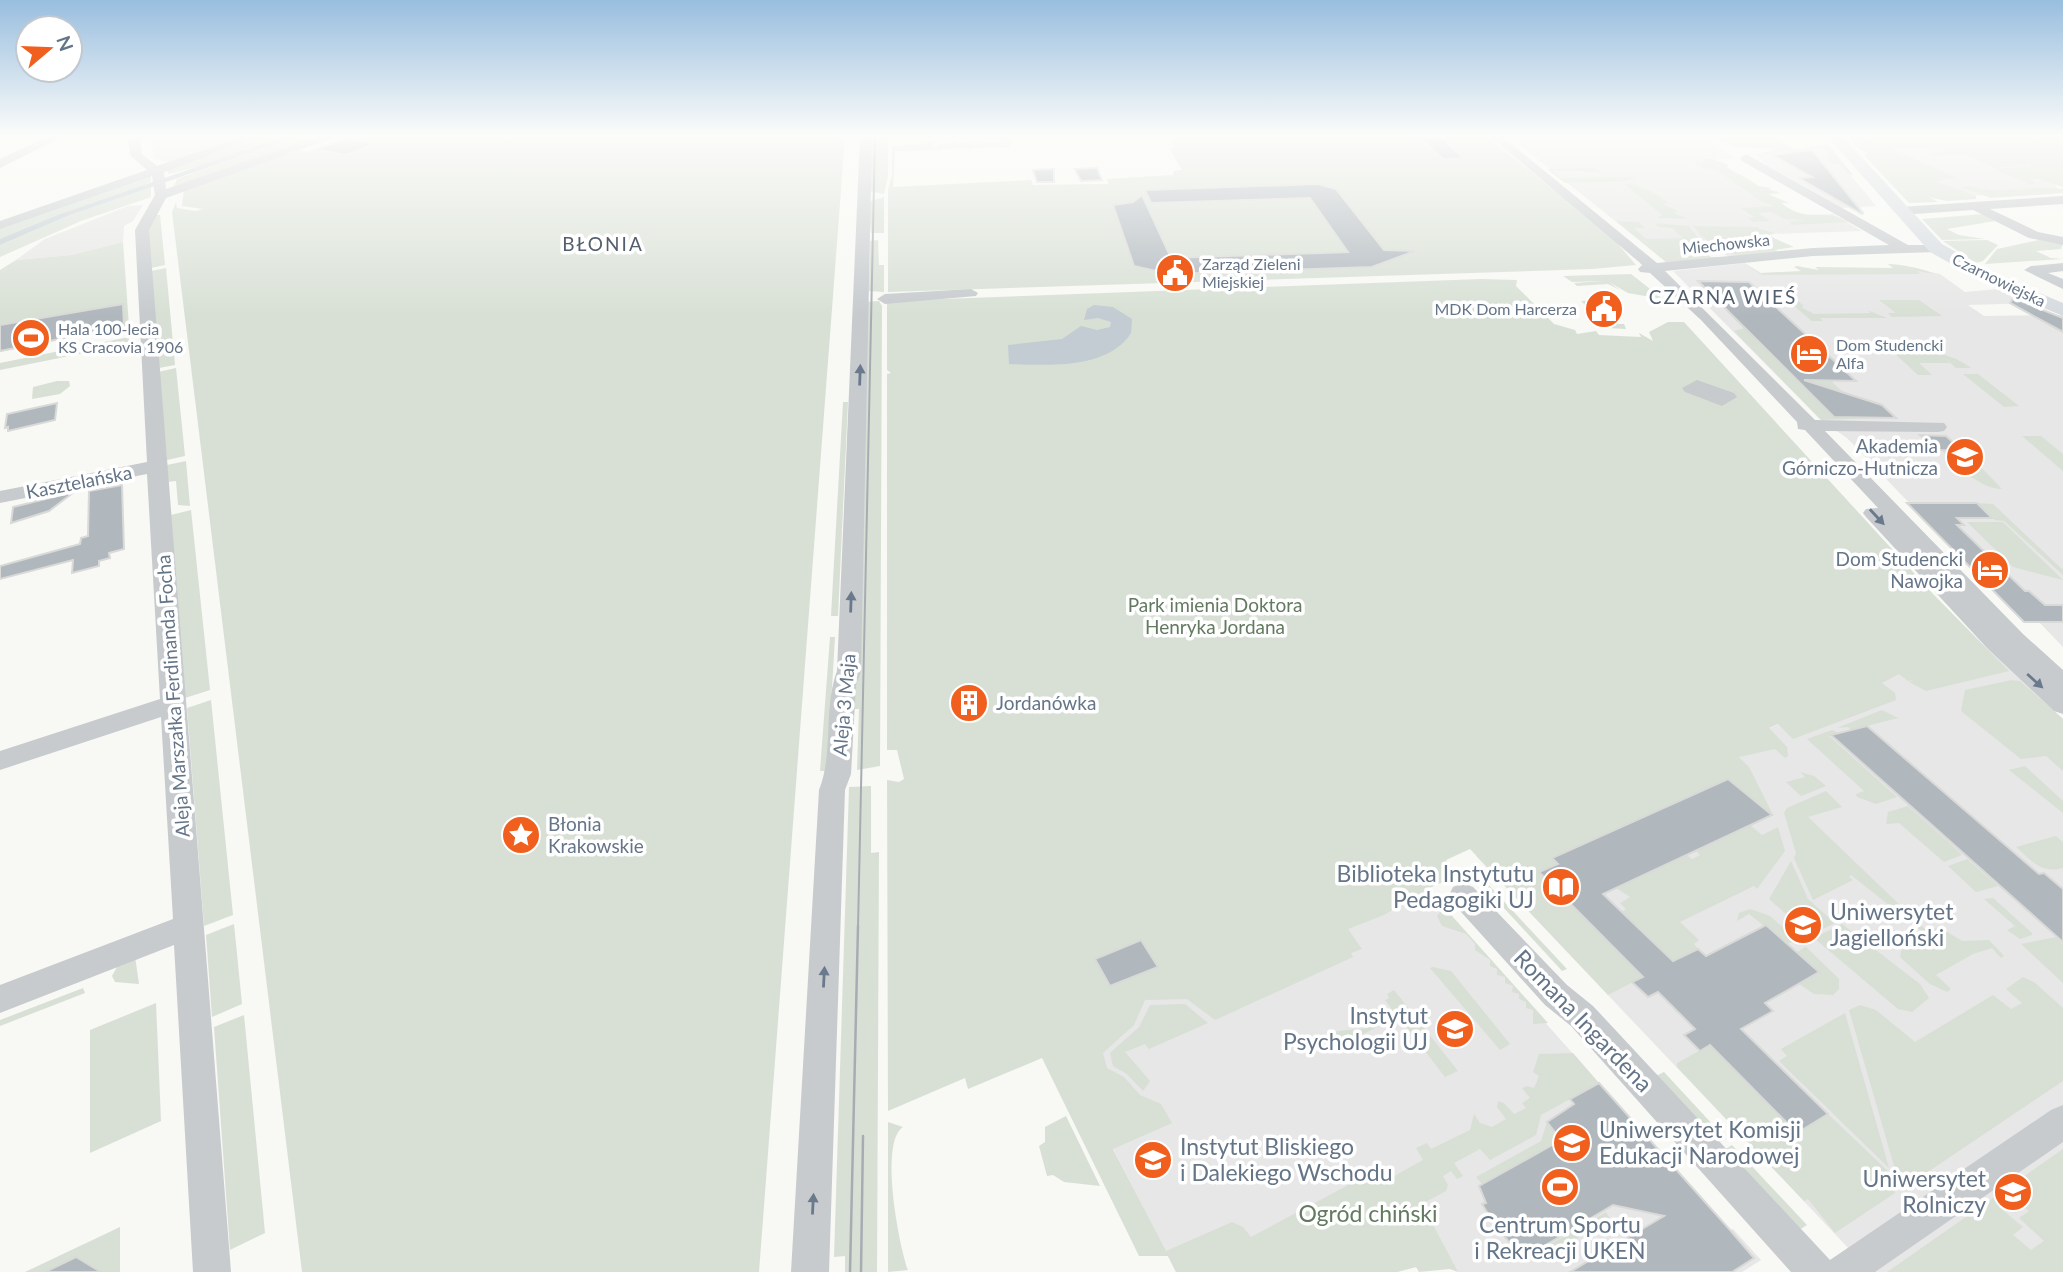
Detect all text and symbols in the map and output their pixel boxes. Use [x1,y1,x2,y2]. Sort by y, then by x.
north arrow [14,14,84,84]
text: N [52,33,79,54]
street label: Miechowska [1681,229,1771,258]
district label: BŁONIA [562,232,644,255]
street label: Czarnowiejska [1950,249,2049,310]
public building icon: Zarząd Zieleni Miejskiej [1154,252,1196,294]
place label: Zarząd Zieleni Miejskiej [1202,254,1300,291]
district label: CZARNA WIEŚ [1649,285,1797,308]
public building icon: MDK Dom Harcerza [1583,288,1625,330]
place label: MDK Dom Harcerza [1435,299,1577,318]
sports icon: Hala 100-lecia KS Cracovia 1906 [10,317,52,359]
place label: Hala 100-lecia KS Cracovia 1906 [58,319,183,356]
hotel icon: Dom Studencki Alfa [1788,333,1830,375]
place label: Dom Studencki Alfa [1836,335,1943,372]
one-way arrow [854,364,865,386]
place label: Akademia Górniczo-Hutnicza [1782,434,1938,479]
school or university icon: Akademia Górniczo-Hutnicza [1944,436,1986,478]
street label: Kasztelańska [24,460,134,503]
one-way arrow [1869,508,1885,525]
place label: Dom Studencki Nawojka [1836,547,1963,592]
hotel icon: Dom Studencki Nawojka [1969,549,2011,591]
street label: Aleja Marszałka Ferdinanda Focha [151,554,194,838]
one-way arrow [846,591,857,613]
park label: Park imienia Doktora Henryka Jordana [1128,593,1302,638]
street label: Aleja 3 Maja [828,653,859,757]
one-way arrow [2027,672,2044,688]
building icon: Jordanówka [948,682,990,724]
place label: Jordanówka [996,691,1096,714]
place label: Błonia Krakowskie [548,812,644,857]
place icon: Błonia Krakowskie [500,814,542,856]
place label: Biblioteka Instytutu Pedagogiki UJ [1337,859,1534,913]
library icon: Biblioteka Instytutu Pedagogiki UJ [1540,866,1582,908]
place label: Uniwersytet Jagielloński [1830,897,1954,951]
school or university icon: Uniwersytet Jagielloński [1782,904,1824,946]
street label: Romana Ingardena [1509,943,1659,1097]
one-way arrow [818,965,829,987]
place label: Instytut Psychologii UJ [1283,1001,1429,1055]
school or university icon: Instytut Psychologii UJ [1434,1008,1476,1050]
place label: Uniwersytet Komisji Edukacji Narodowej [1599,1115,1801,1169]
school or university icon: Uniwersytet Komisji Edukacji Narodowej [1551,1122,1593,1164]
place label: Instytut Bliskiego i Dalekiego Wschodu [1180,1132,1392,1186]
school or university icon: Instytut Bliskiego i Dalekiego Wschodu [1132,1139,1174,1181]
place label: Uniwersytet Rolniczy [1863,1164,1987,1218]
sports icon: Centrum Sportu i Rekreacji UKEN [1539,1166,1581,1208]
school or university icon: Uniwersytet Rolniczy [1992,1171,2034,1213]
one-way arrow [808,1193,819,1215]
park label: Ogród chiński [1298,1199,1438,1227]
place label: Centrum Sportu i Rekreacji UKEN [1474,1210,1646,1264]

